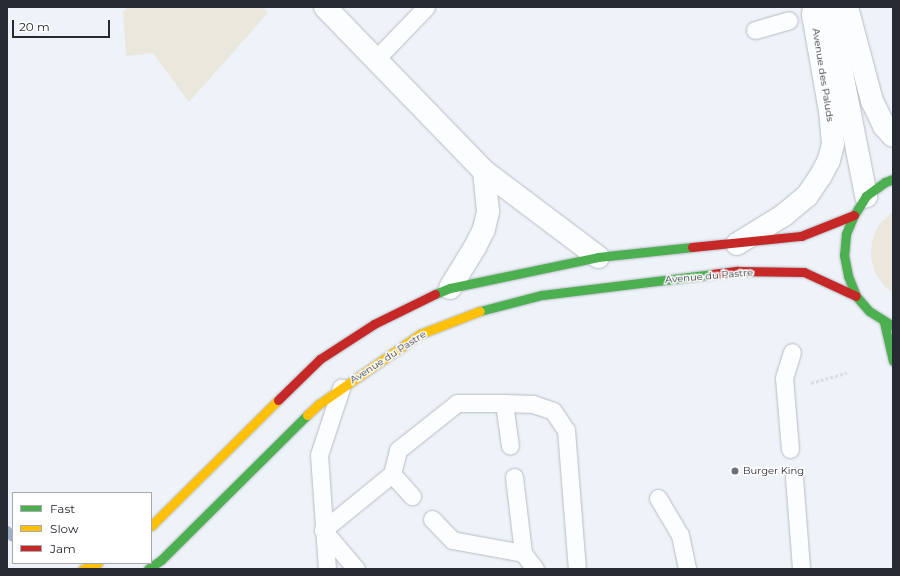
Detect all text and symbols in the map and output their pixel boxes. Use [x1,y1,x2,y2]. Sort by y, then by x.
scale bar [14,12,112,38]
text: 20 m [19,19,50,34]
street label: Avenue des Paluds [810,27,836,123]
street label: Avenue du Pastre [665,266,753,286]
street label: Avenue du Pastre [348,328,428,386]
place label: Burger King [743,465,804,477]
marker: Burger King [730,466,740,476]
legend [12,492,152,564]
text: Fast [50,501,75,516]
text: Slow [50,521,79,536]
text: Jam [50,541,76,556]

